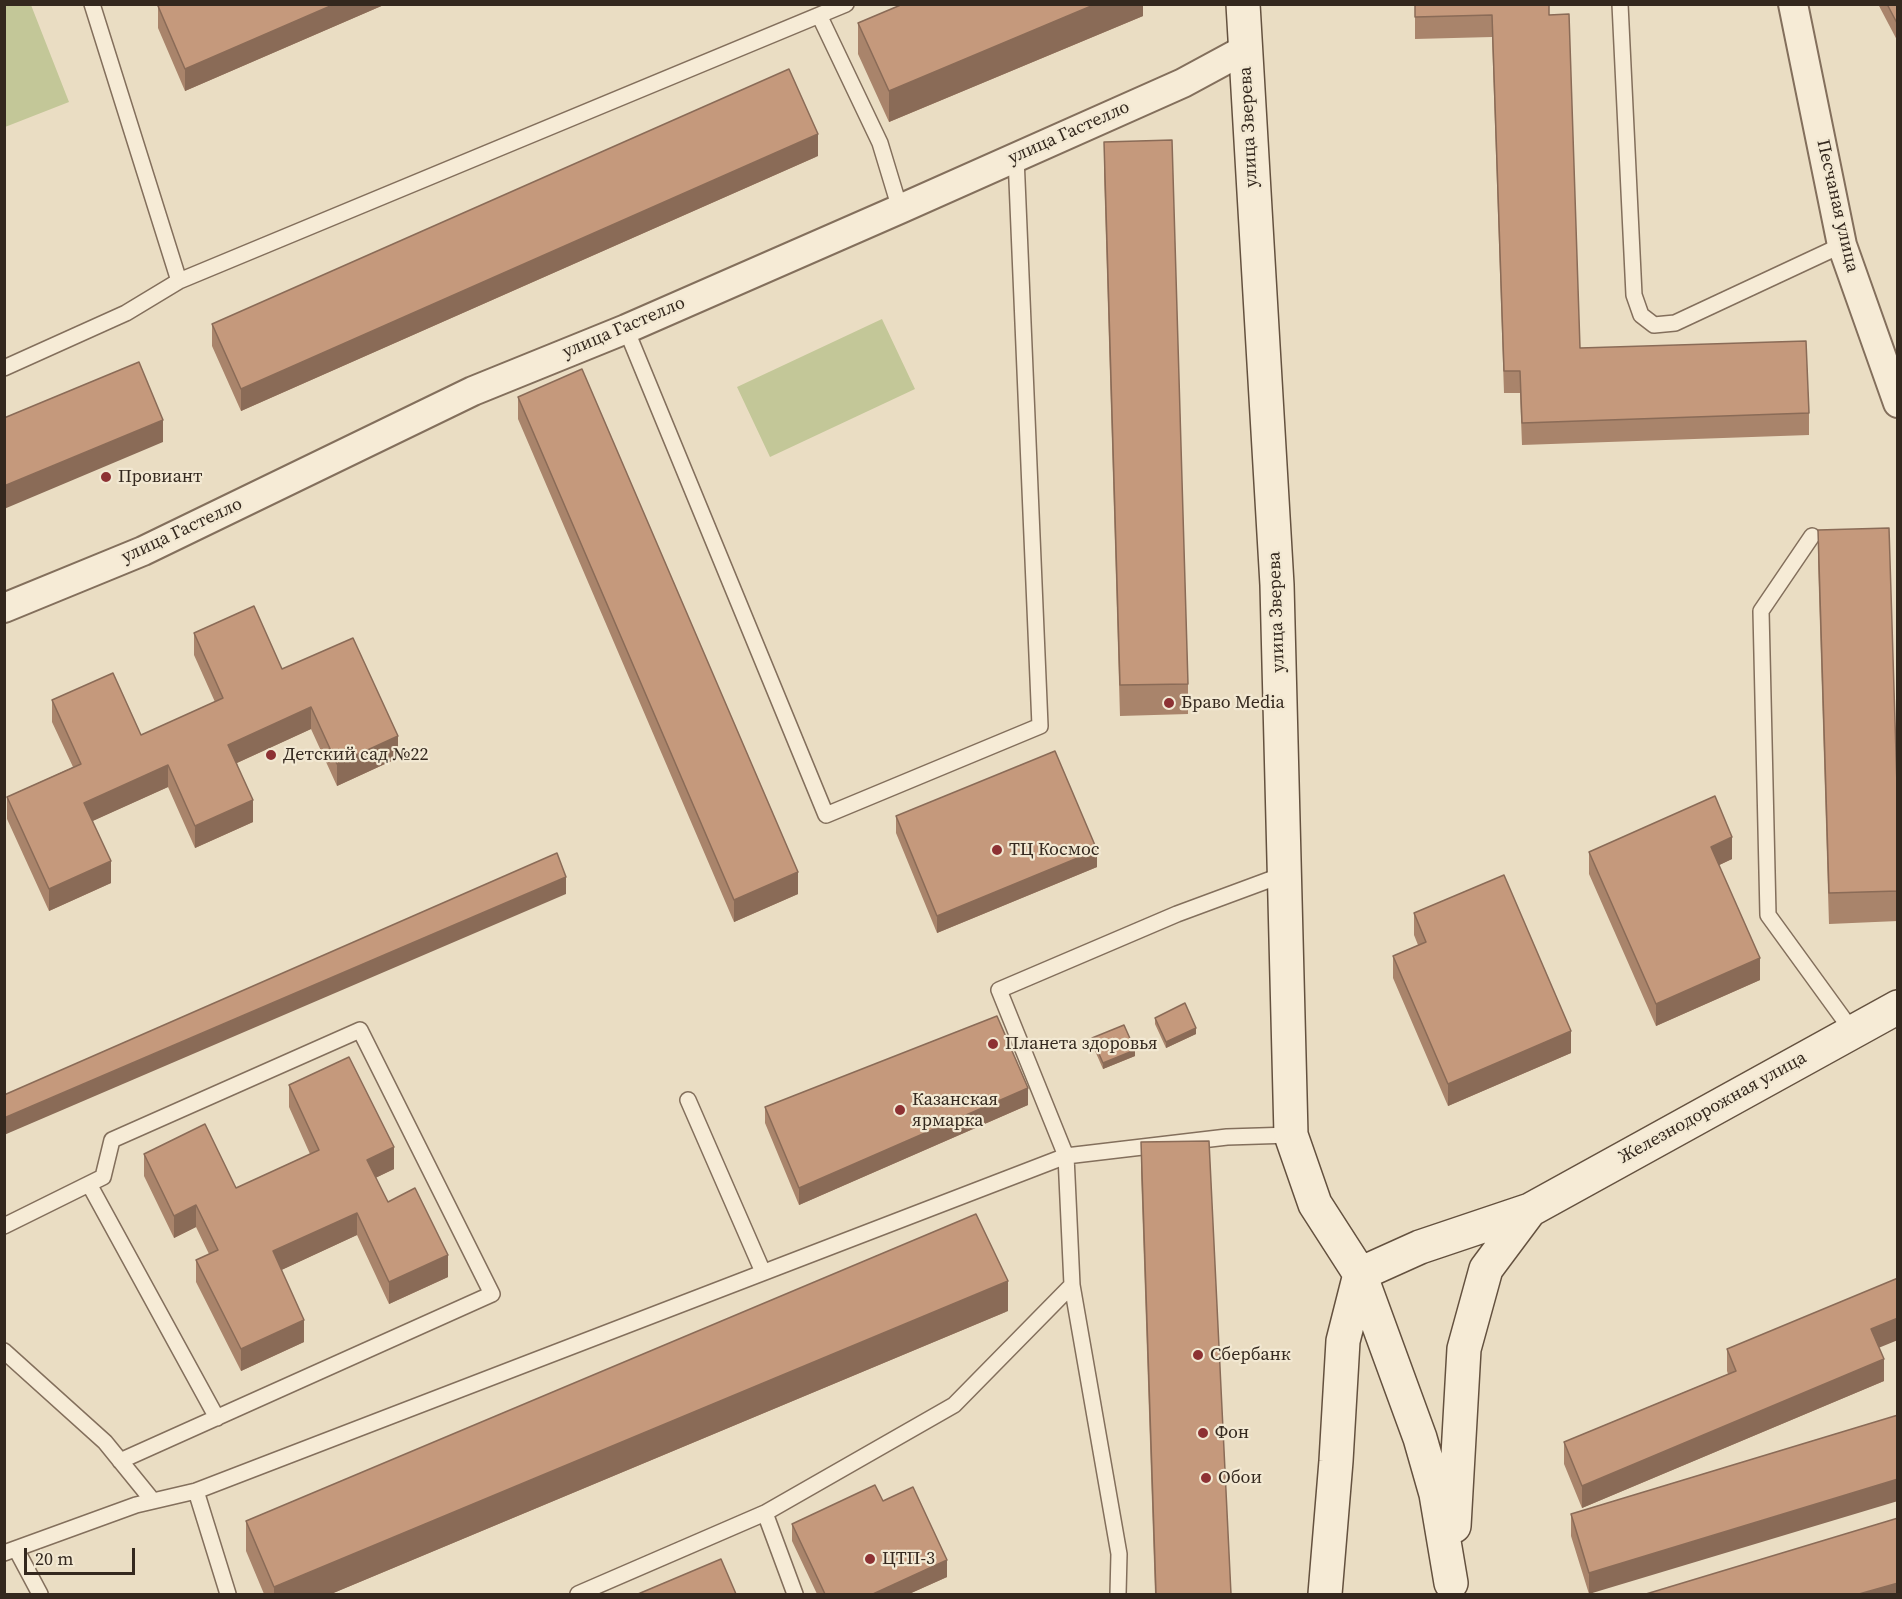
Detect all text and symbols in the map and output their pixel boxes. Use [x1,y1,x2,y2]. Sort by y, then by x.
street label: улица Зверева [1235,66,1263,188]
street label: улица Гастелло [1005,97,1133,169]
street label: Песчаная улица [1811,138,1863,274]
street label: улица Гастелло [560,293,688,363]
place label: Провиант [118,466,202,488]
marker: Провиант [99,470,113,484]
street label: улица Гастелло [118,494,246,568]
street label: улица Зверева [1264,551,1290,673]
place label: Браво Media [1181,692,1285,714]
marker: Браво Media [1162,696,1176,710]
place label: Детский сад №22 [283,744,429,766]
marker: Детский сад №22 [264,748,278,762]
place label: ТЦ Космос [1009,839,1100,861]
marker: ТЦ Космос [990,843,1004,857]
place label: Планета здоровья [1005,1033,1158,1055]
marker: Планета здоровья [986,1037,1000,1051]
street label: Железнодорожная улица [1615,1047,1811,1169]
place label: Казанская ярмарка [912,1089,998,1132]
marker: Казанская ярмарка [893,1103,907,1117]
place label: Сбербанк [1210,1344,1291,1366]
marker: Сбербанк [1191,1348,1205,1362]
place label: Фон [1215,1422,1249,1444]
marker: Фон [1196,1426,1210,1440]
place label: Обои [1218,1467,1262,1489]
marker: Обои [1199,1471,1213,1485]
scale bar [27,1536,138,1574]
text: 20 m [35,1546,73,1571]
place label: ЦТП-3 [882,1548,935,1570]
marker: ЦТП-3 [863,1552,877,1566]

